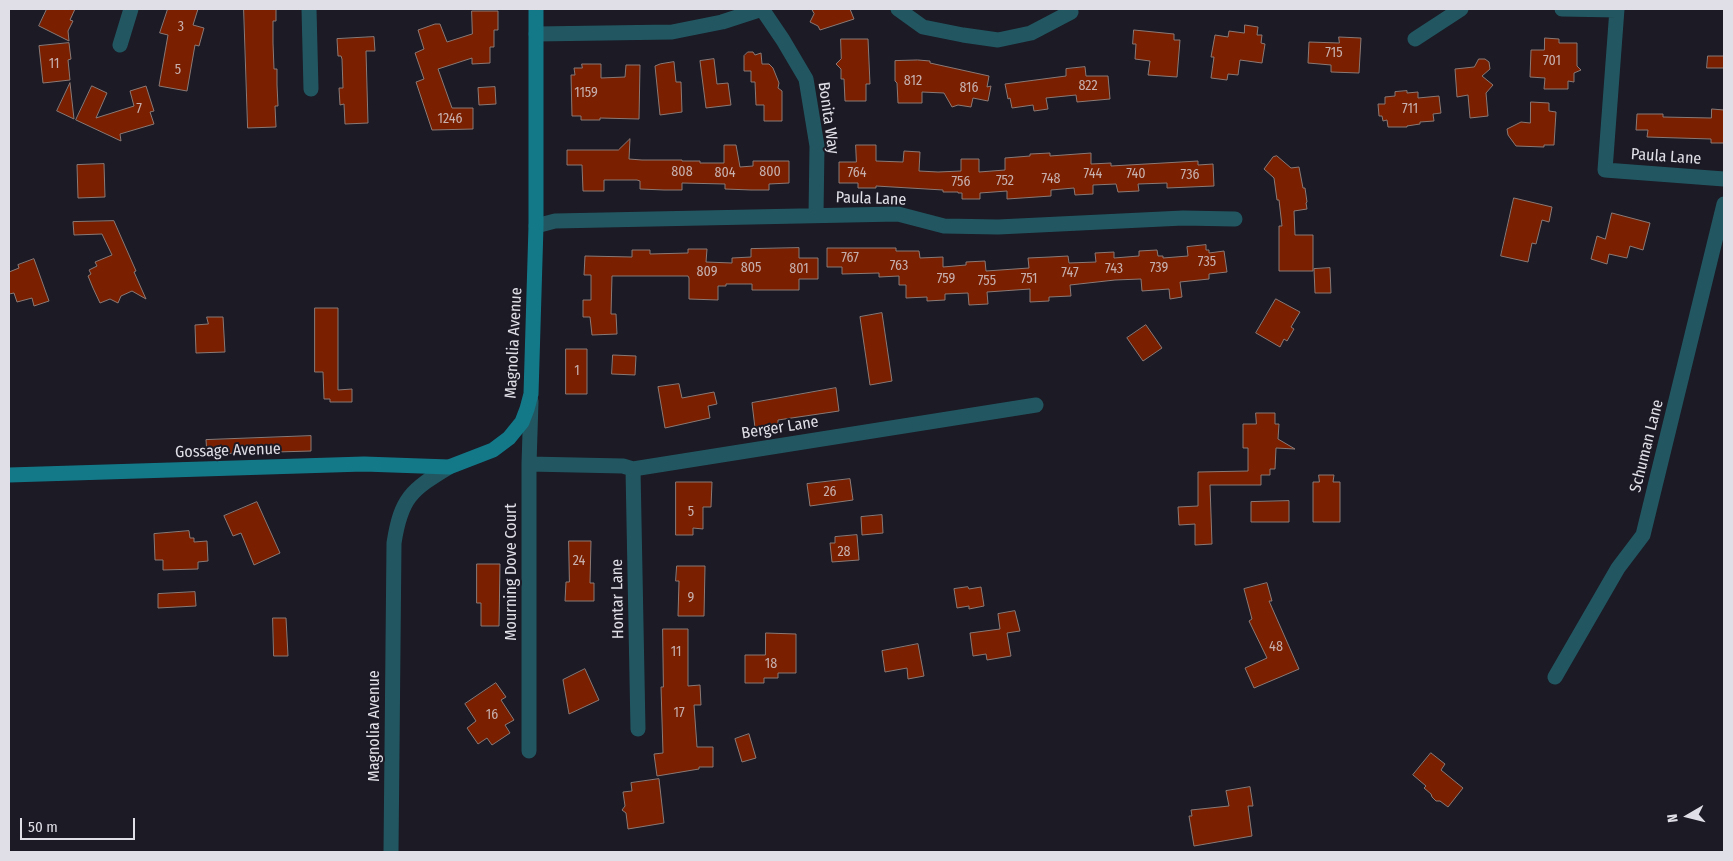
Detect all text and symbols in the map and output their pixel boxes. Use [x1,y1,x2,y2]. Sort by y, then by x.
house number: 3 [178,19,184,35]
house number: 715 [1325,45,1343,61]
house number: 701 [1543,53,1561,69]
house number: 11 [49,56,59,72]
house number: 5 [175,62,181,78]
house number: 812 [904,73,922,89]
house number: 822 [1078,78,1098,94]
house number: 816 [959,80,979,96]
street label: Bonita Way [813,81,843,155]
house number: 1159 [574,85,598,101]
house number: 7 [136,101,142,117]
house number: 711 [1402,101,1418,117]
house number: 1246 [437,111,463,127]
street label: Paula Lane [1630,145,1702,169]
house number: 808 [671,164,693,180]
house number: 800 [759,164,781,180]
house number: 804 [714,165,736,181]
house number: 764 [847,165,867,181]
house number: 744 [1084,166,1102,182]
house number: 740 [1126,166,1146,182]
house number: 736 [1181,167,1199,183]
house number: 748 [1042,171,1060,187]
house number: 752 [996,173,1014,189]
house number: 756 [952,174,970,190]
street label: Paula Lane [835,188,907,210]
house number: 767 [841,250,859,266]
house number: 735 [1198,254,1216,270]
house number: 763 [890,258,908,274]
house number: 805 [741,260,761,276]
house number: 739 [1150,260,1168,276]
house number: 801 [789,261,809,277]
house number: 743 [1105,261,1123,277]
house number: 809 [697,264,717,280]
house number: 747 [1061,265,1079,281]
house number: 759 [937,271,955,287]
house number: 751 [1021,271,1037,287]
house number: 755 [978,273,996,289]
street label: Magnolia Avenue [501,287,527,399]
house number: 1 [574,363,580,379]
street label: Schuman Lane [1626,398,1668,494]
street label: Berger Lane [740,412,820,444]
street label: Gossage Avenue [175,440,281,462]
house number: 26 [823,484,837,500]
street label: Mourning Dove Court [502,503,522,641]
house number: 5 [688,504,694,520]
house number: 28 [837,544,851,560]
house number: 24 [573,553,585,569]
street label: Hontar Lane [608,559,628,639]
house number: 9 [688,590,694,606]
house number: 48 [1269,639,1283,655]
house number: 11 [671,644,681,660]
house number: 18 [765,656,777,672]
street label: Magnolia Avenue [365,670,385,782]
house number: 17 [673,705,685,721]
house number: 16 [486,707,498,723]
north arrow [1663,791,1713,841]
scale bar [22,808,138,840]
text: N [1664,813,1682,824]
text: 50 m [28,818,58,836]

